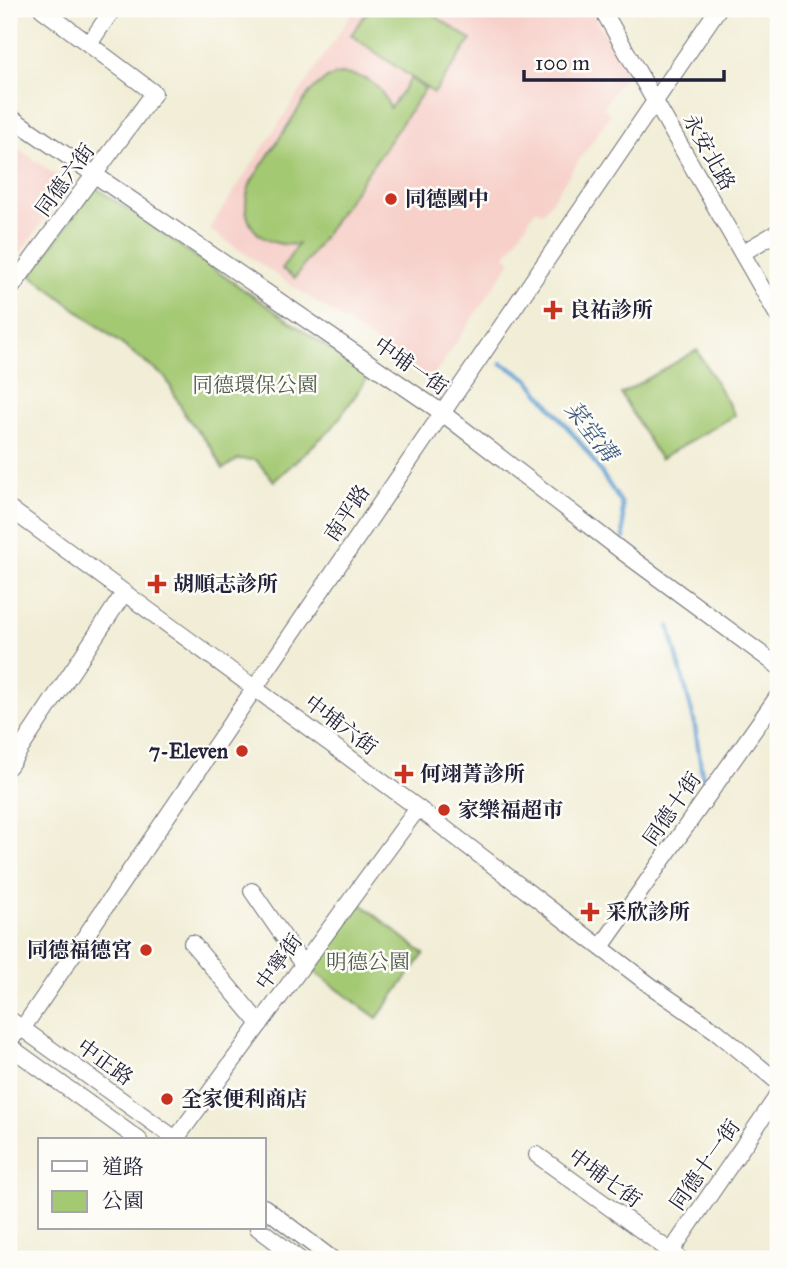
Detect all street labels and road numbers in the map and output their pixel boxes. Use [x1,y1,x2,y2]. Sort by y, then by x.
street label: 永安北路 [677,109,741,195]
street label: 同德六街 [30,138,100,222]
street label: 中埔一街 [369,331,453,401]
street label: 南平路 [319,480,375,546]
street label: 中埔六街 [300,689,382,761]
street label: 同德十街 [637,767,707,851]
street label: 中寧街 [250,929,308,995]
street label: 中正路 [72,1033,138,1091]
street label: 同德十一街 [664,1115,746,1215]
street label: 中埔七街 [563,1143,647,1213]

